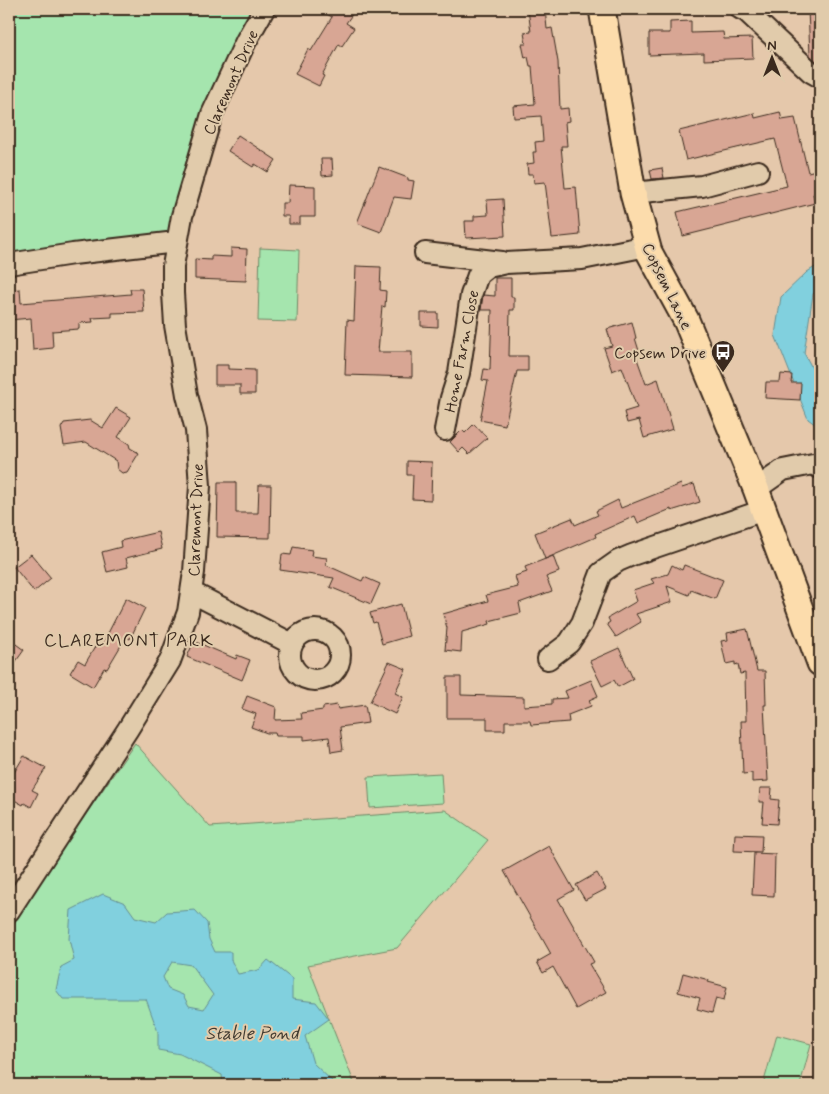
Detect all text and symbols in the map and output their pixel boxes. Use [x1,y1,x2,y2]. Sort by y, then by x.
street label: Claremont Drive [199,27,264,139]
north arrow [746,32,796,82]
text: N [767,37,777,55]
street label: Copsem Lane [637,240,697,334]
street label: Home Farm Close [440,288,485,414]
bus stop icon: Copsem Drive [710,339,736,373]
place label: Copsem Drive [614,343,706,364]
street label: Claremont Drive [184,463,209,577]
district label: CLAREMONT PARK [44,629,214,653]
water label: Stable Pond [206,1022,301,1046]

